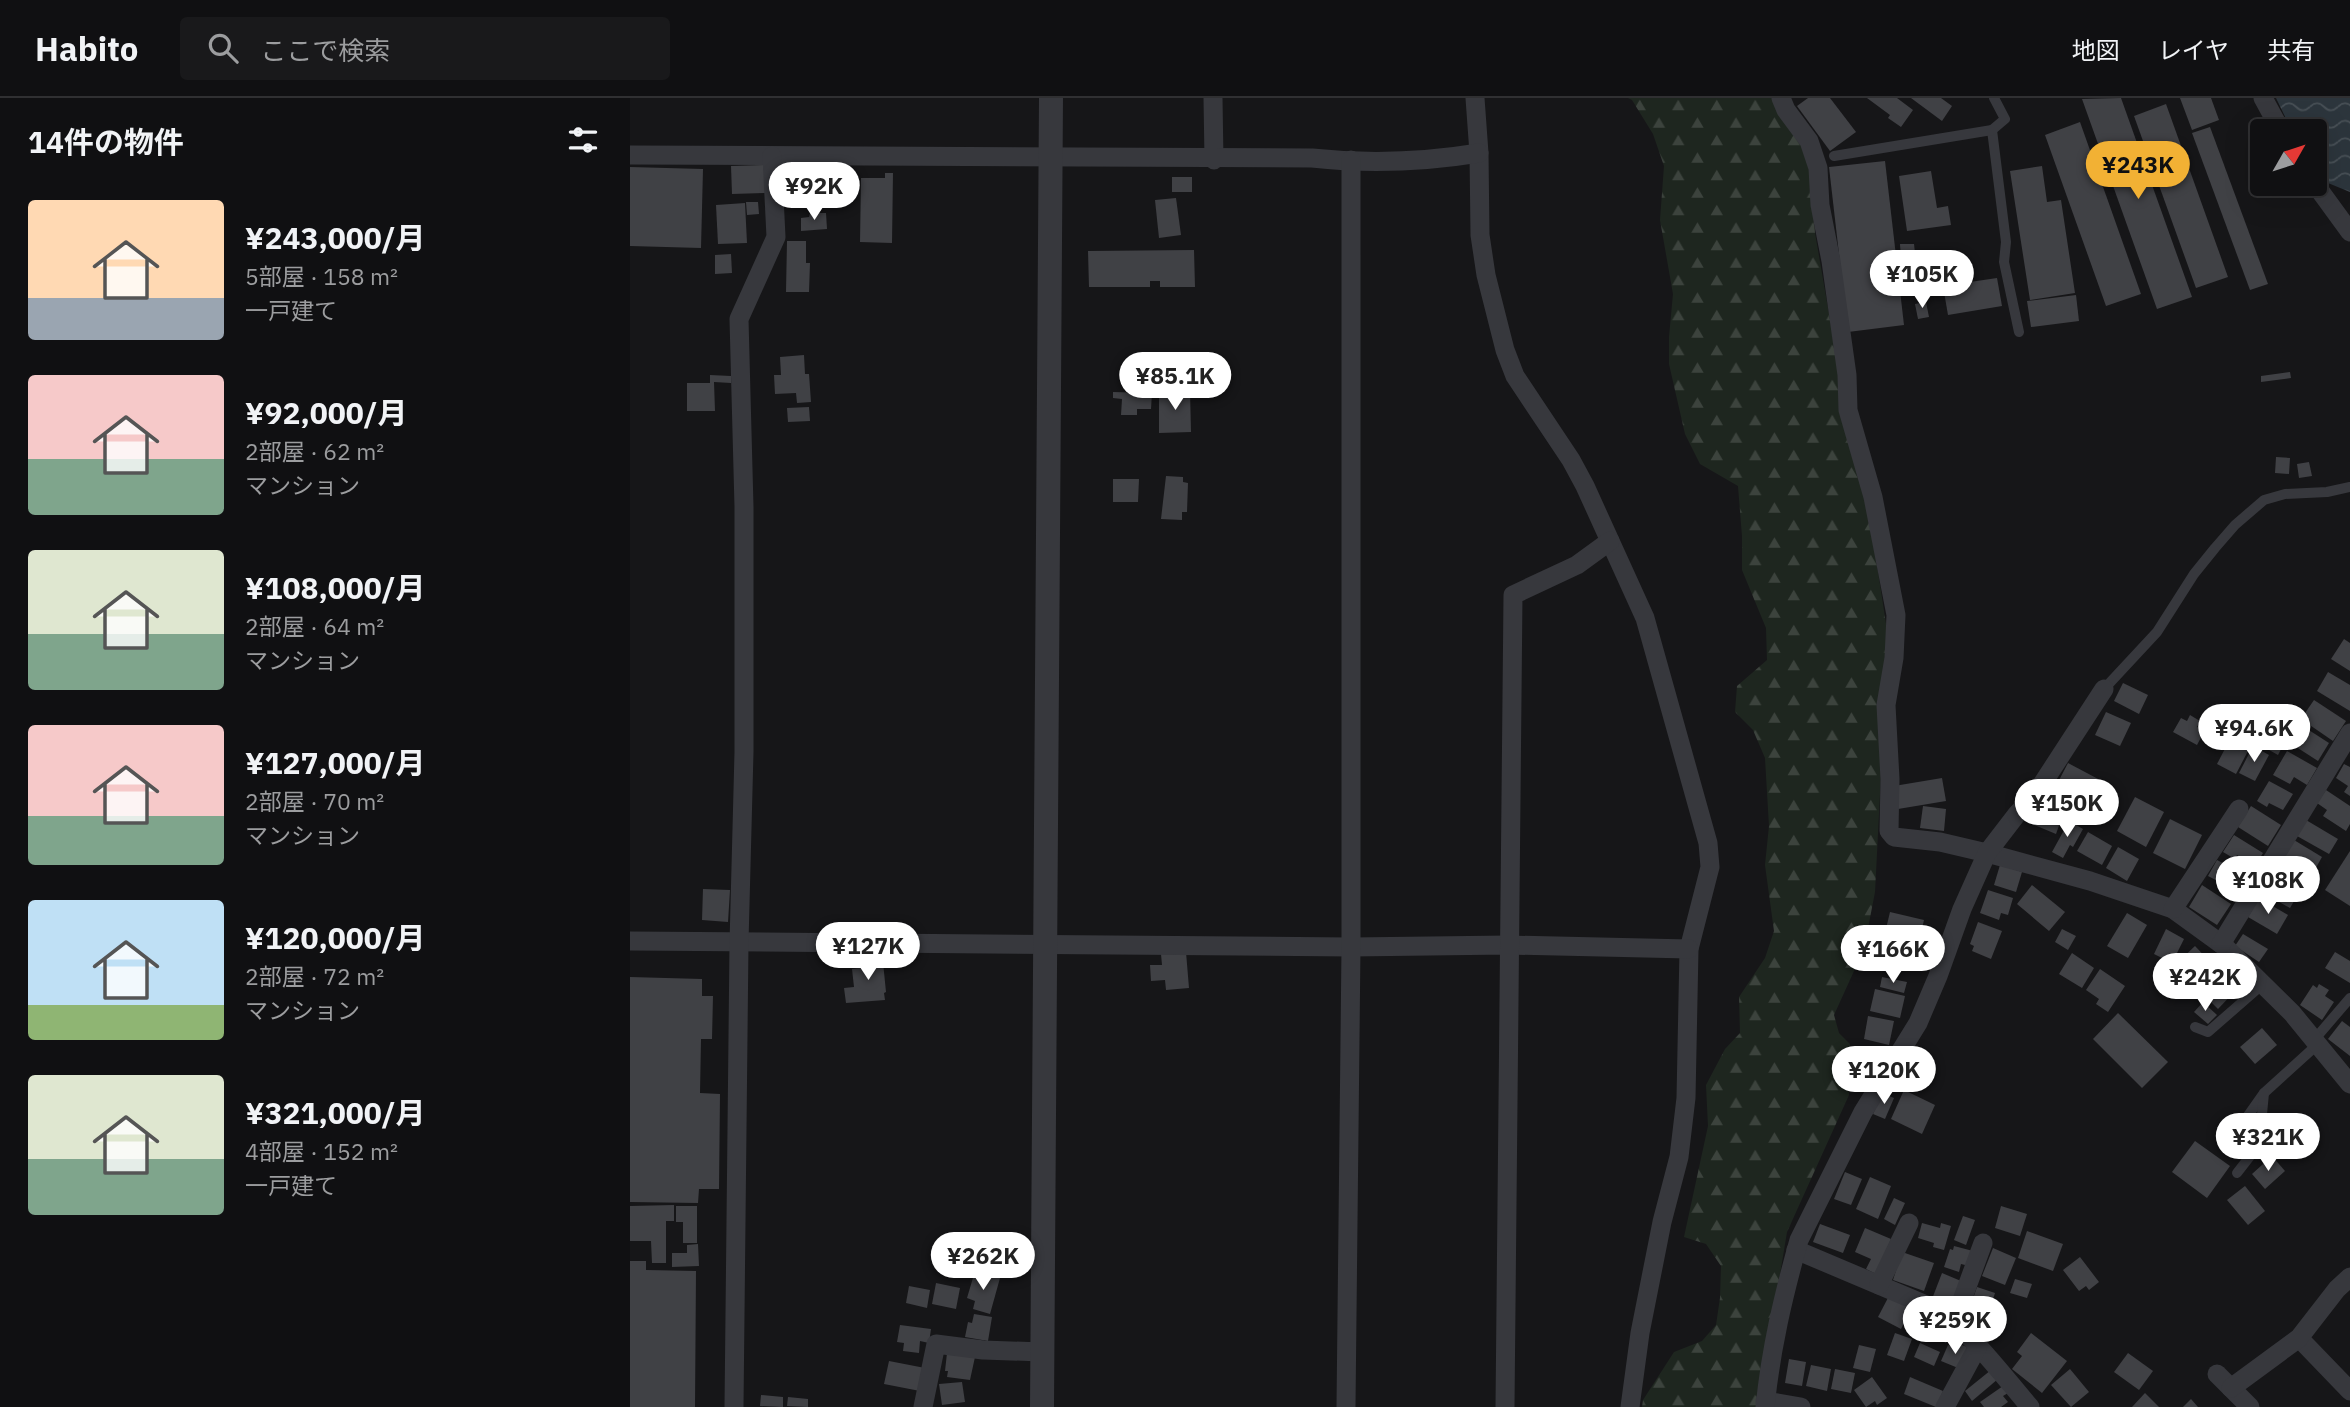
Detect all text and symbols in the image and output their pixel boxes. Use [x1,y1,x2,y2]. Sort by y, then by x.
search box [180,17,670,80]
text: Habito [35,27,138,70]
icon: search [204,29,242,67]
text: ここで検索 [260,33,390,67]
text: 地図 [2072,34,2120,66]
text: レイヤ [2158,34,2229,66]
text: 共有 [2267,34,2315,66]
north arrow [2250,119,2328,196]
map controls [2250,119,2327,196]
icon: filters [564,121,602,159]
text: 14件の物件 [28,122,184,161]
pin: ¥243K [2089,141,2187,201]
text: ¥243K [2102,149,2174,179]
pin: ¥92K [773,162,855,222]
text: ¥92K [785,170,843,200]
text: ¥243,000/月 [245,218,426,257]
icon: home [84,228,168,312]
pin: ¥105K [1873,250,1971,310]
text: ¥105K [1886,258,1958,288]
text: 5部屋 · 158 m² [245,261,398,291]
text: 一戸建て [245,295,337,325]
pin: ¥85.1K [1118,352,1232,412]
text: ¥85.1K [1135,360,1215,390]
text: ¥92,000/月 [245,393,408,432]
icon: home [84,403,168,487]
text: 2部屋 · 62 m² [245,436,384,466]
text: マンション [245,470,360,500]
text: ¥108,000/月 [245,568,426,607]
icon: home [84,578,168,662]
text: 2部屋 · 64 m² [245,611,384,641]
text: マンション [245,645,360,675]
pin: ¥94.6K [2197,704,2311,764]
text: ¥94.6K [2214,712,2294,742]
text: ¥127,000/月 [245,743,426,782]
icon: home [84,753,168,837]
pin: ¥150K [2018,780,2116,839]
text: 2部屋 · 70 m² [245,786,384,816]
text: ¥150K [2031,787,2103,817]
text: マンション [245,820,360,850]
pin: ¥108K [2219,856,2317,916]
text: ¥108K [2232,864,2304,894]
text: ¥120,000/月 [245,918,426,957]
pin: ¥127K [819,922,917,982]
pin: ¥166K [1844,926,1942,985]
icon: home [84,928,168,1012]
text: ¥127K [832,930,904,960]
text: ¥166K [1857,933,1929,963]
pin: ¥242K [2156,954,2254,1013]
text: 2部屋 · 72 m² [245,961,384,991]
text: ¥242K [2169,961,2241,991]
text: マンション [245,995,360,1025]
pin: ¥120K [1835,1046,1933,1106]
text: ¥120K [1848,1054,1920,1084]
text: ¥321,000/月 [245,1093,426,1132]
icon: home [84,1103,168,1187]
pin: ¥321K [2219,1114,2317,1173]
text: ¥321K [2232,1121,2304,1151]
text: 4部屋 · 152 m² [245,1136,398,1166]
text: 一戸建て [245,1170,337,1200]
pin: ¥262K [934,1232,1032,1292]
text: ¥262K [947,1240,1019,1270]
pin: ¥259K [1906,1296,2004,1356]
text: ¥259K [1919,1304,1991,1334]

